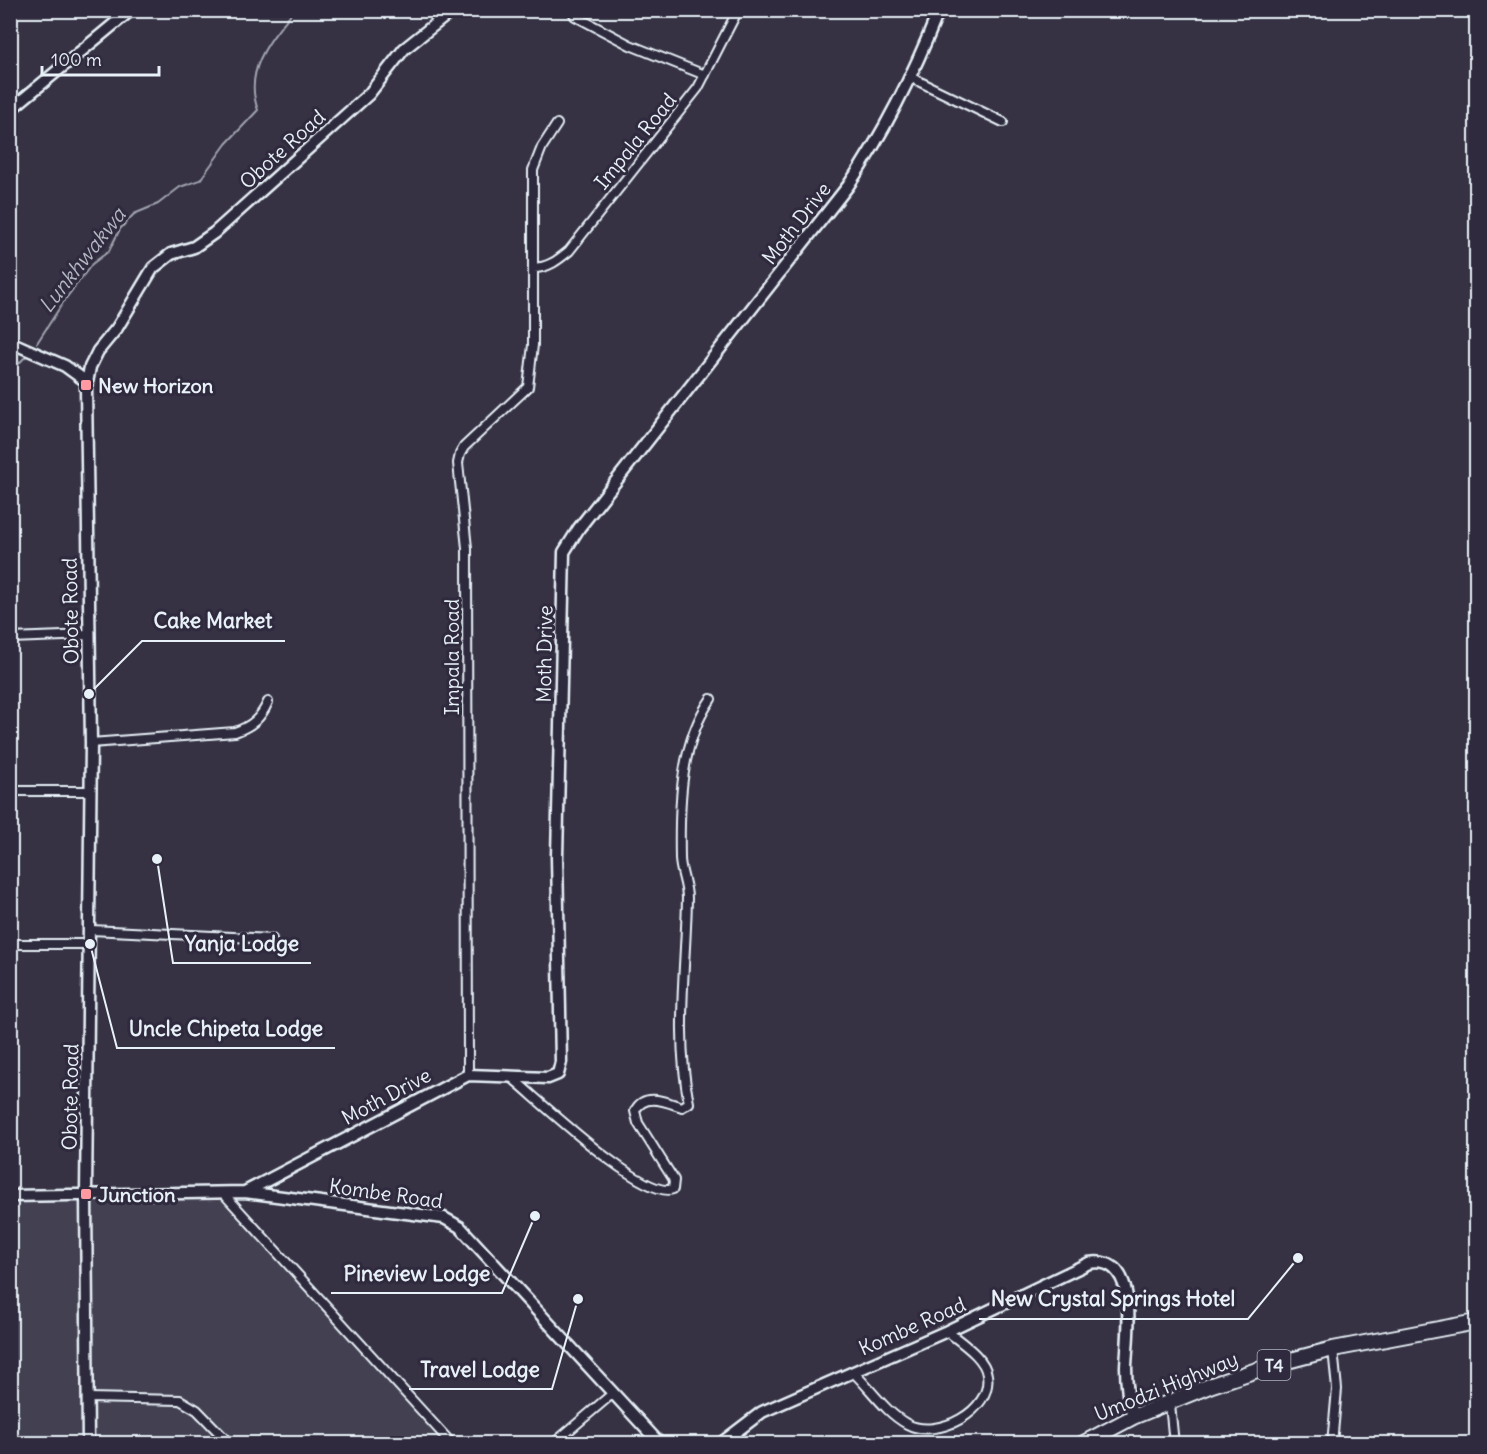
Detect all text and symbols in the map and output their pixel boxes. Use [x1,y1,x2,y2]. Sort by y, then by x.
scale bar [42,39,159,77]
text: 100 m [51,48,102,71]
street label: Impala Road [589,88,682,194]
street label: Obote Road [234,104,330,194]
street label: Moth Drive [756,177,836,269]
water label: Lunkhwakwa [33,201,132,318]
place label: New Horizon [98,373,214,398]
marker: New Horizon [79,378,93,392]
street label: Obote Road [57,557,83,665]
street label: Impala Road [439,599,464,715]
callout: Cake Market [142,602,285,641]
street label: Moth Drive [531,605,557,703]
text: Cake Market [154,607,273,634]
callout: Yanja Lodge [173,924,311,963]
text: Yanja Lodge [184,930,299,957]
callout: Uncle Chipeta Lodge [117,1009,335,1048]
text: Uncle Chipeta Lodge [129,1015,323,1042]
street label: Obote Road [57,1043,83,1151]
street label: Moth Drive [337,1062,435,1130]
street label: Kombe Road [328,1173,445,1213]
place label: Junction [98,1182,176,1207]
marker: Junction [79,1187,93,1201]
callout: Pineview Lodge [331,1254,502,1293]
text: Pineview Lodge [344,1260,490,1287]
callout: New Crystal Springs Hotel [979,1280,1248,1319]
text: New Crystal Springs Hotel [991,1285,1235,1312]
street label: Kombe Road [855,1291,970,1361]
street label: Umodzi Highway [1091,1346,1241,1426]
callout: Travel Lodge [409,1350,552,1389]
road number: T4 [1258,1350,1290,1380]
text: Travel Lodge [420,1356,540,1383]

